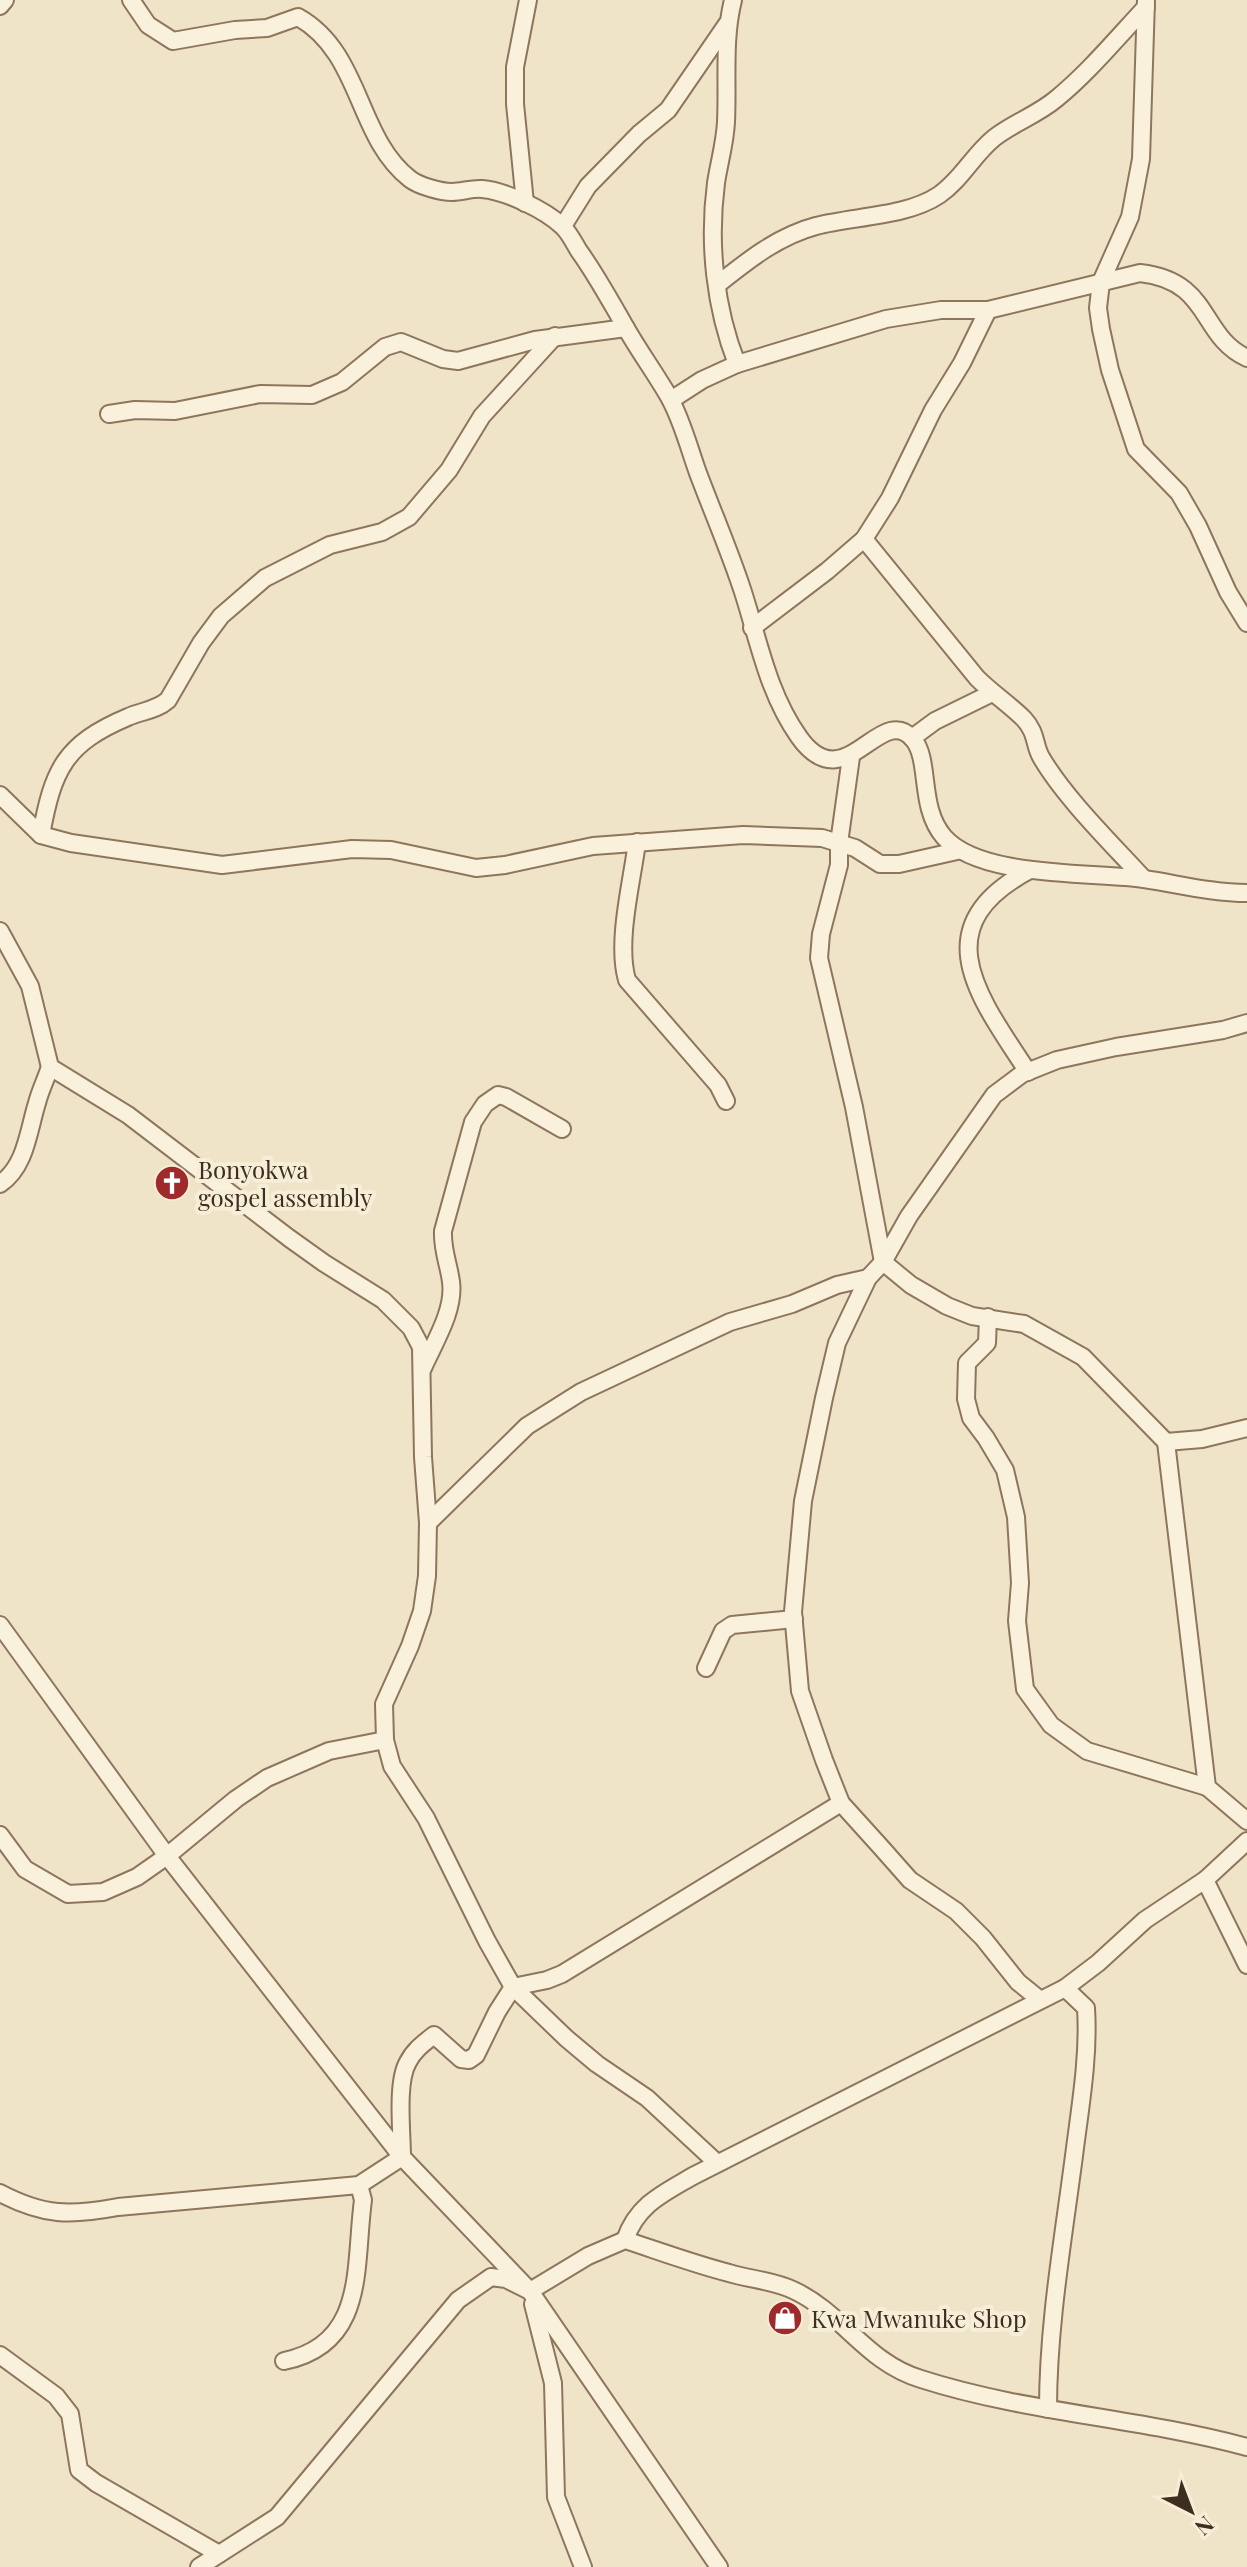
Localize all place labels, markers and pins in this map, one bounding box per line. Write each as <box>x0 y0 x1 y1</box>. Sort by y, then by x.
place label: Bonyokwa gospel assembly <box>198 1153 372 1213</box>
church icon: Bonyokwa gospel assembly <box>153 1164 191 1202</box>
shop icon: Kwa Mwanuke Shop <box>766 2299 804 2337</box>
place label: Kwa Mwanuke Shop <box>811 2302 1027 2334</box>

